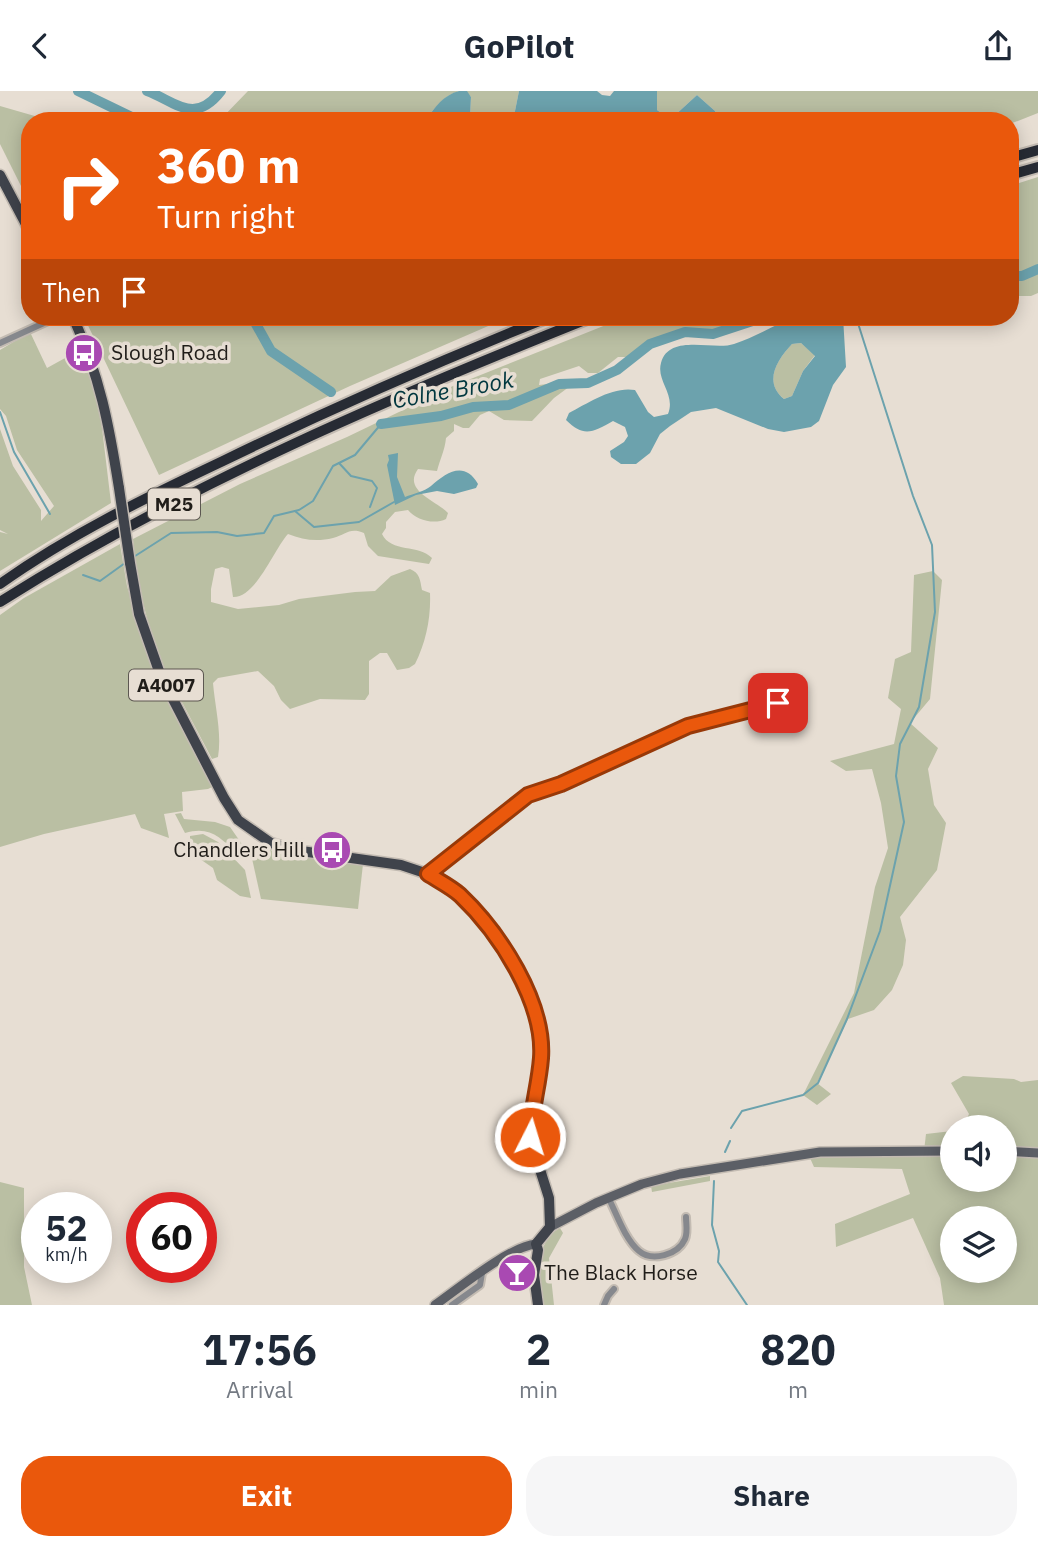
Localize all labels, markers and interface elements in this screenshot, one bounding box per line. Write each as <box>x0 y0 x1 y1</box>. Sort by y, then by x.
text: GoPilot <box>463 25 575 67</box>
icon: back <box>21 27 59 65</box>
icon: share <box>979 27 1017 65</box>
text: 360 m <box>157 133 301 196</box>
icon: right <box>42 140 133 231</box>
text: Turn right <box>157 195 295 237</box>
icon: arrive <box>115 273 153 311</box>
text: Then <box>42 275 101 309</box>
bus stop icon: Slough Road <box>63 332 105 374</box>
place label: Slough Road <box>111 338 229 366</box>
water label: Colne Brook <box>390 363 517 414</box>
road number: M25 <box>148 489 200 519</box>
road number: A4007 <box>129 670 203 701</box>
pin <box>748 673 808 733</box>
icon: arrive <box>759 684 797 722</box>
bus stop icon: Chandlers Hill <box>311 829 353 871</box>
place label: Chandlers Hill <box>173 835 305 863</box>
position arrow <box>493 1100 567 1174</box>
map controls <box>940 1115 1017 1283</box>
button: sound <box>940 1115 1017 1192</box>
speed limit sign: 60 <box>126 1192 217 1283</box>
text: 52 <box>45 1205 88 1251</box>
button: layers <box>940 1206 1017 1283</box>
text: km/h <box>45 1243 88 1266</box>
bar icon: The Black Horse <box>496 1252 538 1294</box>
place label: The Black Horse <box>544 1258 698 1286</box>
text: 17:56 <box>202 1322 317 1377</box>
text: 2 <box>526 1322 551 1377</box>
text: 820 <box>760 1322 836 1377</box>
text: Arrival <box>226 1374 293 1404</box>
text: min <box>519 1374 558 1404</box>
text: m <box>788 1374 808 1404</box>
button: Exit <box>21 1456 512 1536</box>
button: Share <box>526 1456 1017 1536</box>

